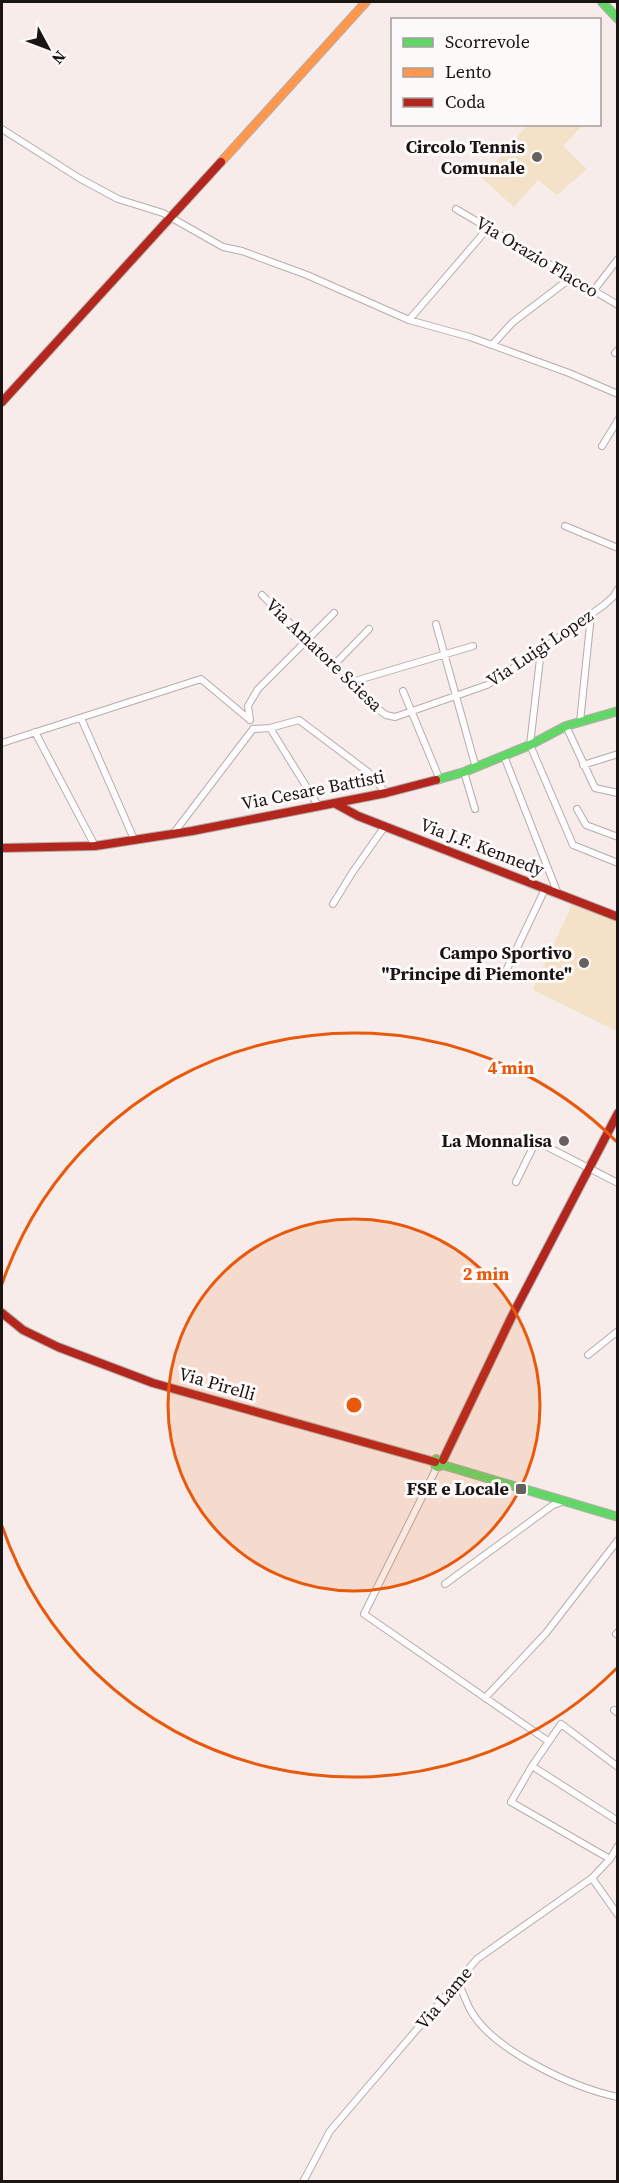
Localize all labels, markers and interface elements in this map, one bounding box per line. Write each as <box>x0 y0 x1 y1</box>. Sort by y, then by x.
north arrow <box>18 18 78 78</box>
legend <box>391 18 601 126</box>
text: Scorrevole <box>445 29 530 54</box>
text: N <box>47 46 71 70</box>
text: Lento <box>445 59 492 84</box>
text: Coda <box>445 89 486 114</box>
place label: Circolo Tennis Comunale <box>406 134 525 180</box>
marker: Circolo Tennis Comunale <box>530 150 544 164</box>
street label: Via Orazio Flacco <box>471 210 604 303</box>
street label: Via Amatore Sciesa <box>260 592 389 718</box>
street label: Via Luigi Lopez <box>481 603 598 693</box>
street label: Via Cesare Battisti <box>239 763 387 816</box>
street label: Via J.F. Kennedy <box>417 811 549 882</box>
place label: Campo Sportivo "Principe di Piemonte" <box>381 940 572 986</box>
marker: Campo Sportivo "Principe di Piemonte" <box>577 956 591 970</box>
text: 4 min <box>488 1055 534 1080</box>
place label: La Monnalisa <box>442 1128 552 1153</box>
marker: La Monnalisa <box>557 1134 571 1148</box>
text: 2 min <box>463 1261 509 1286</box>
street label: Via Pirelli <box>176 1361 259 1406</box>
centre of rings <box>344 1395 364 1415</box>
place label: FSE e Locale <box>406 1476 509 1501</box>
marker: FSE e Locale <box>514 1482 528 1496</box>
street label: Via Lame <box>410 1961 477 2035</box>

